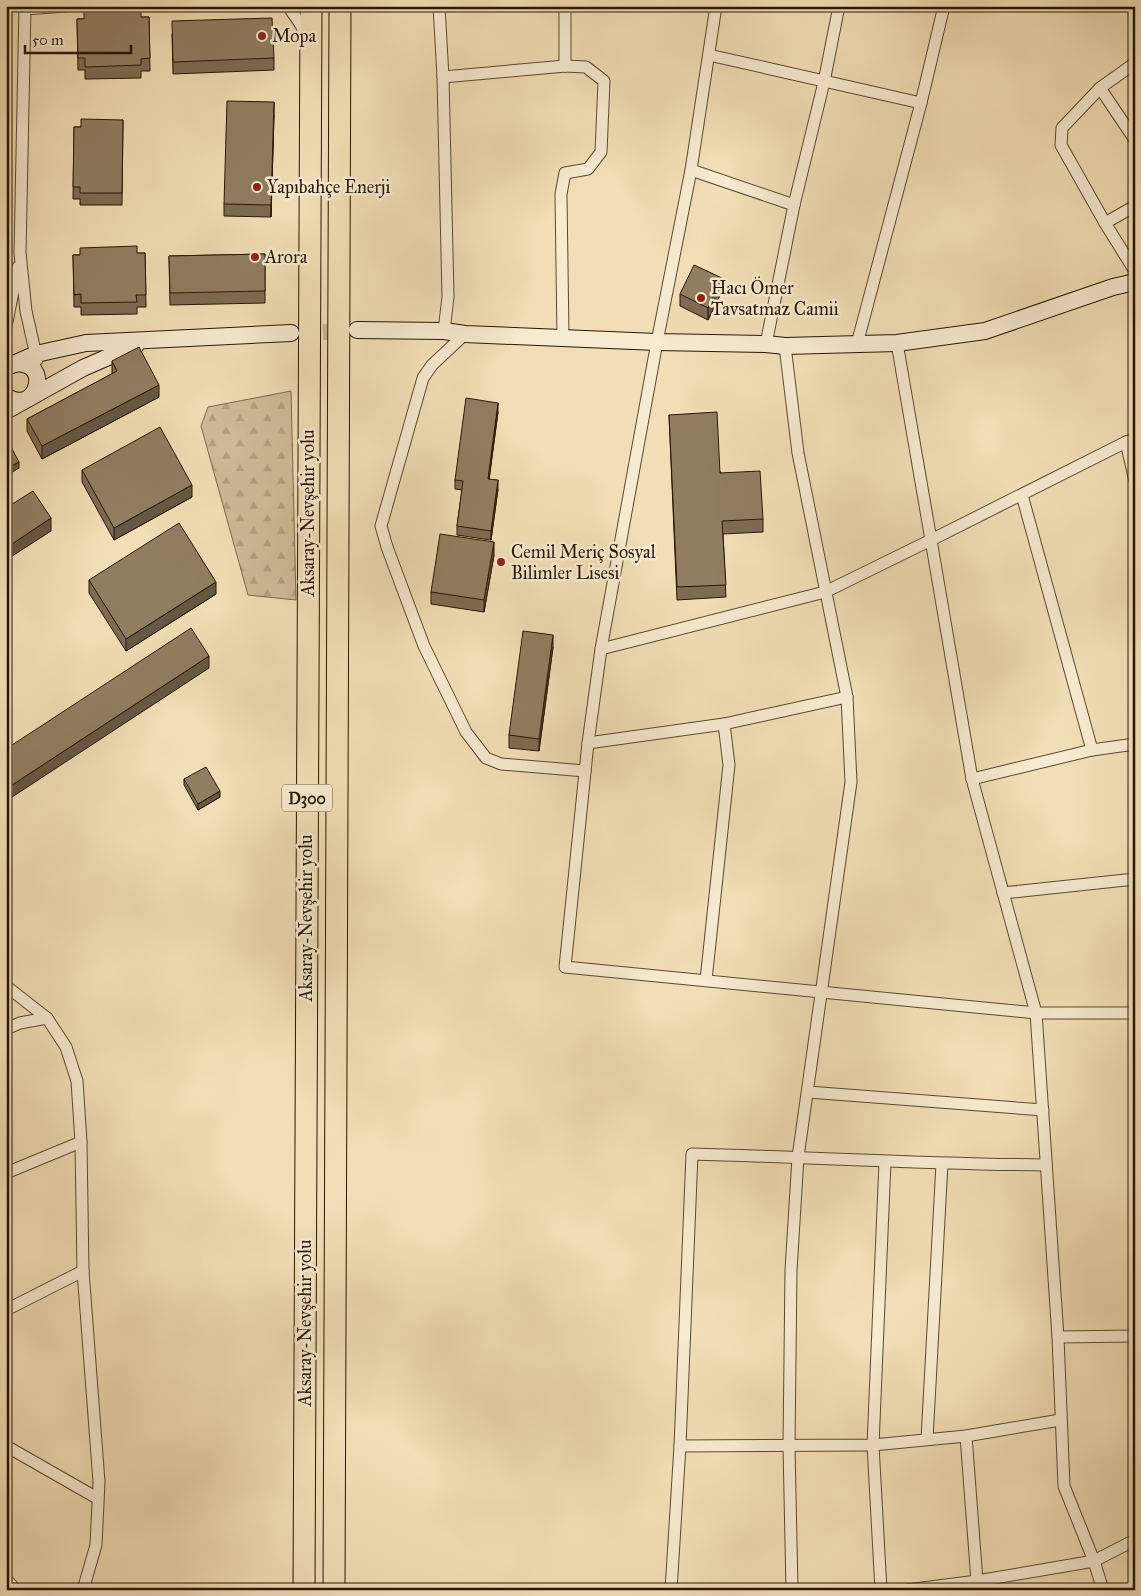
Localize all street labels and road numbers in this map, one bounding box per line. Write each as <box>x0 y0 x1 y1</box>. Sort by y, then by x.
street label: Aksaray-Nevşehir yolu <box>297 429 319 598</box>
road number: D300 <box>282 784 332 811</box>
street label: Aksaray-Nevşehir yolu <box>295 834 317 1003</box>
street label: Aksaray-Nevşehir yolu <box>294 1239 316 1408</box>

